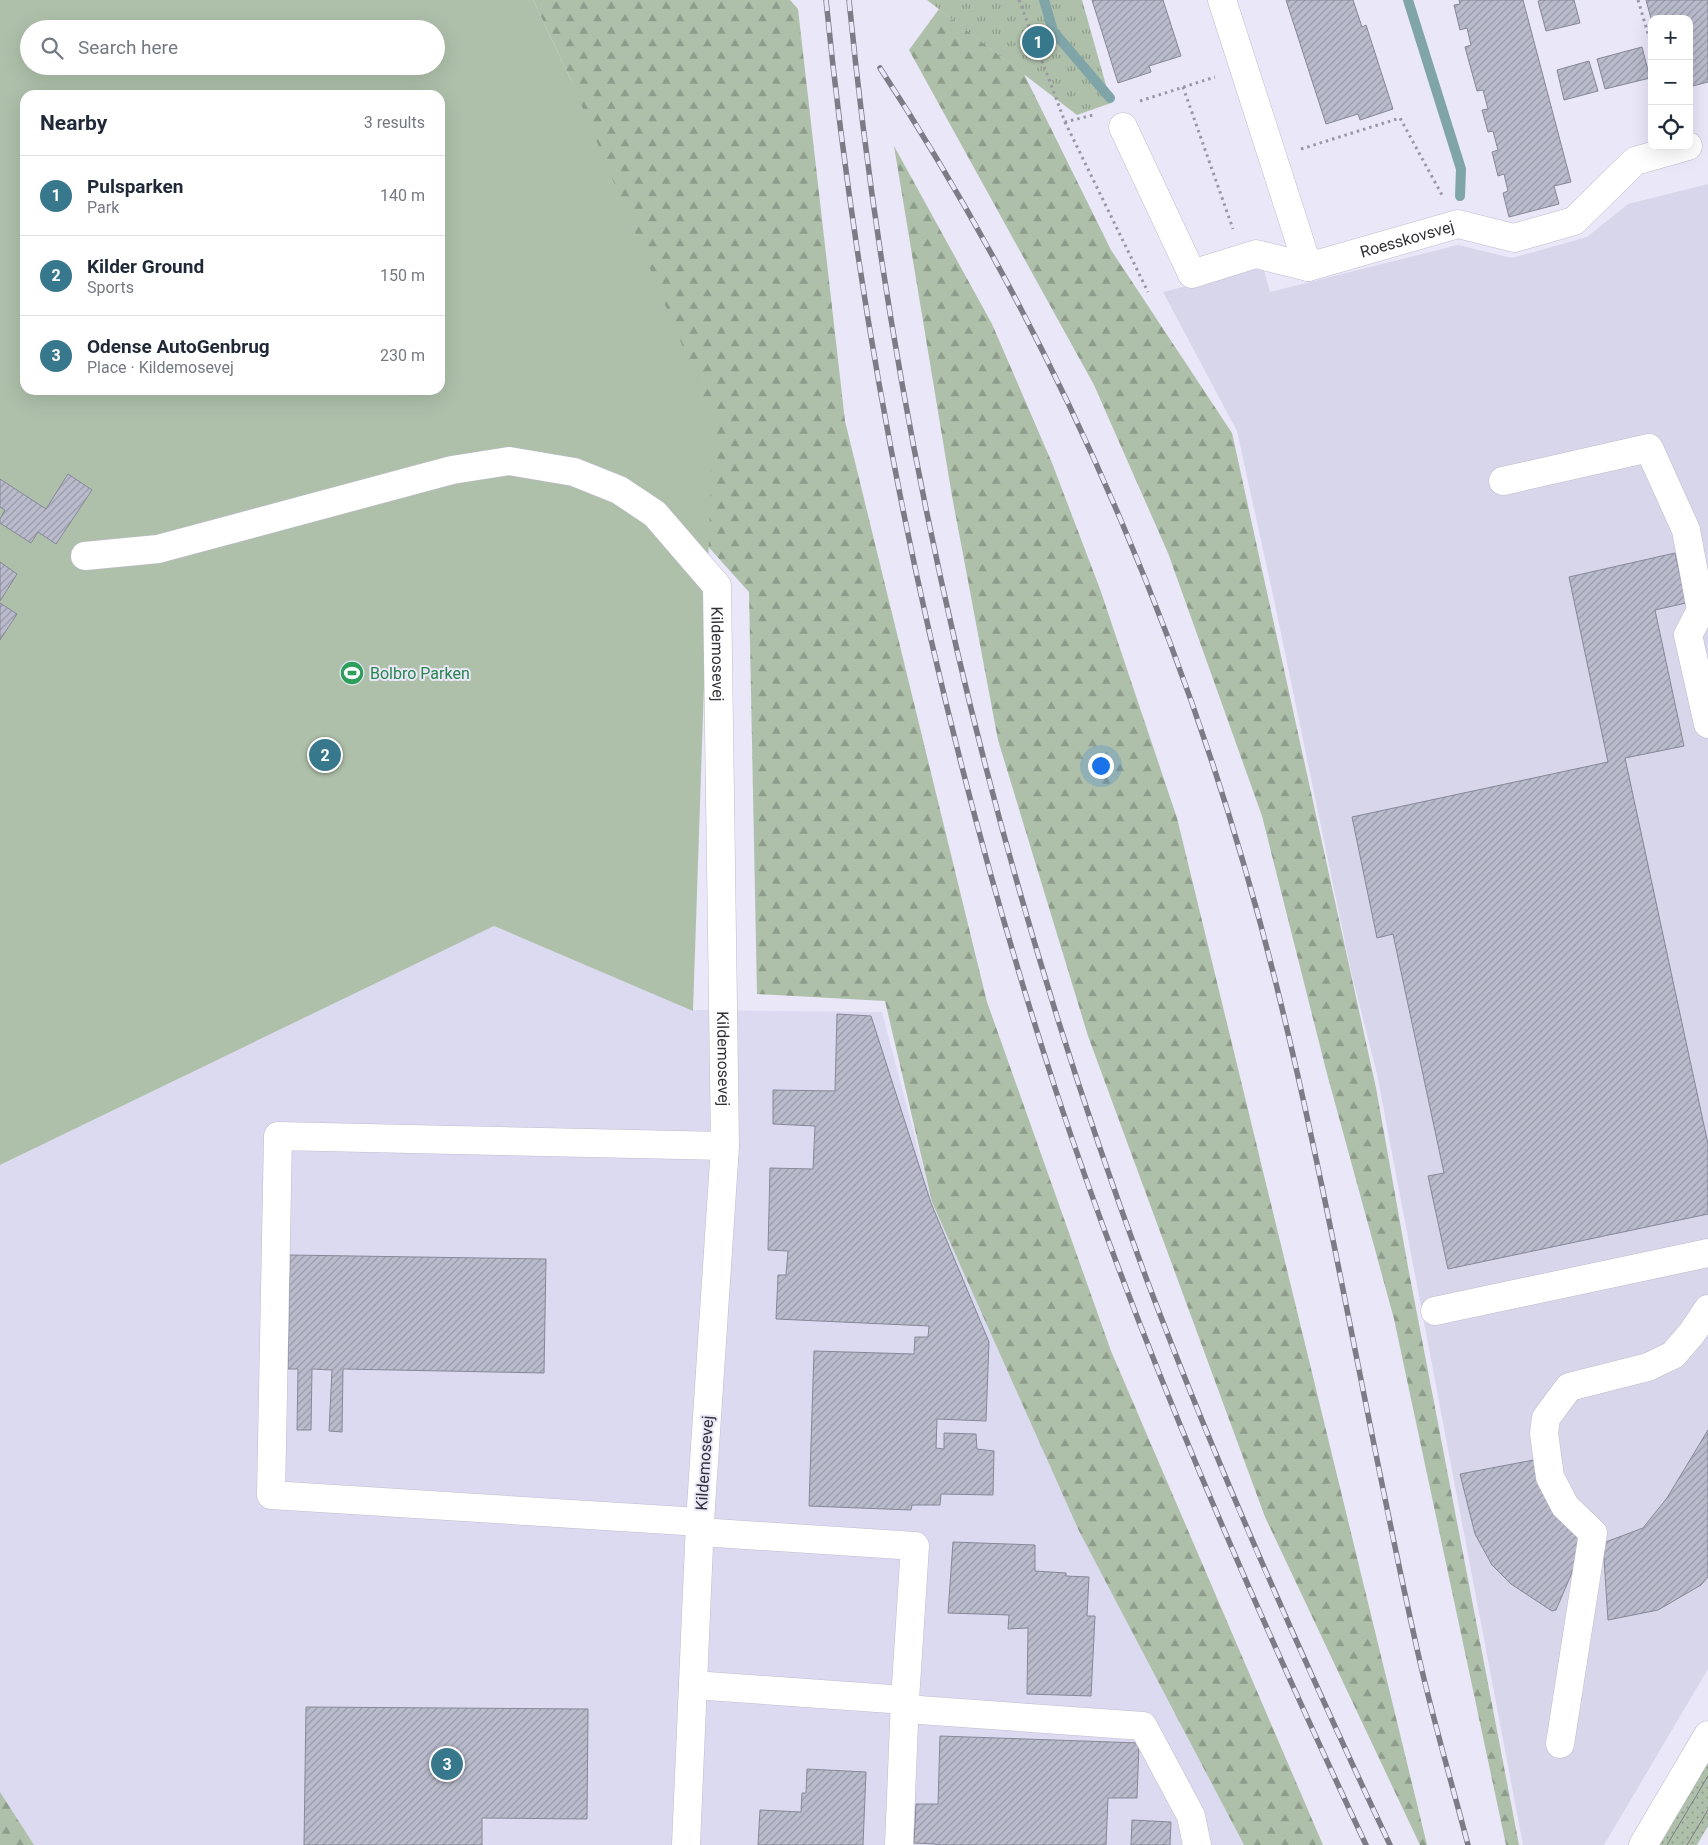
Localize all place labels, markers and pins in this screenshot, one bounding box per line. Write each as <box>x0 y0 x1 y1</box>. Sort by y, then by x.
pin: 1 <box>1022 23 1054 61</box>
sports icon: Bolbro Parken <box>339 660 365 686</box>
place label: Bolbro Parken <box>370 664 470 683</box>
pin: 2 <box>309 736 341 774</box>
pin: 3 <box>431 1745 463 1783</box>

